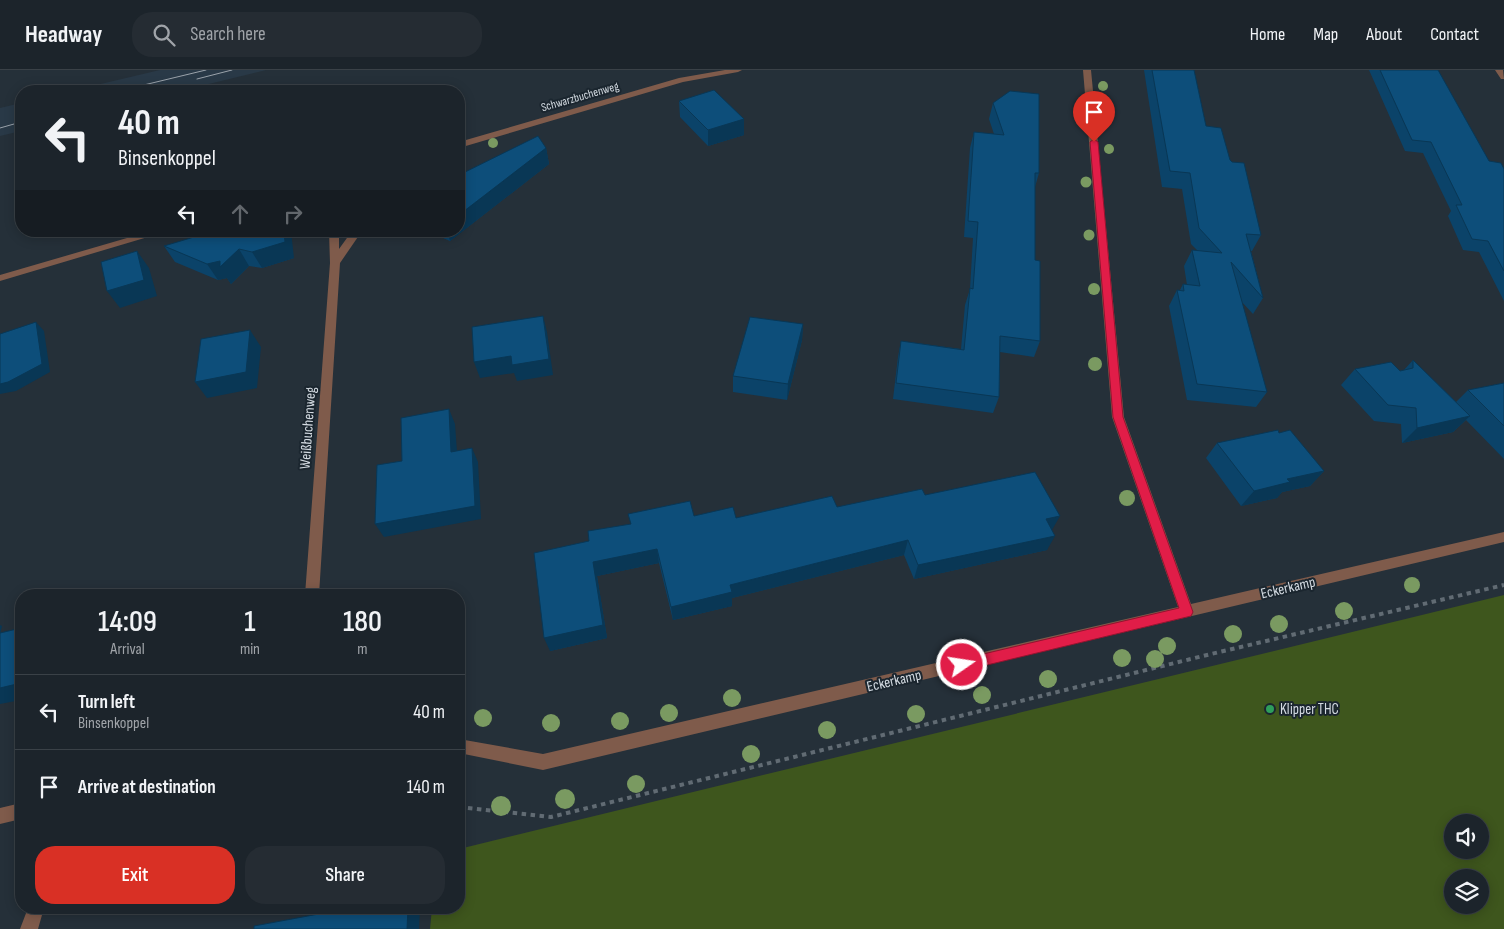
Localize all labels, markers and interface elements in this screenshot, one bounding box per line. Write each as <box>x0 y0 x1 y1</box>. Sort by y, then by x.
search box <box>132 12 482 57</box>
text: Headway <box>25 20 102 49</box>
icon: search <box>150 21 178 49</box>
text: Search here <box>190 23 266 46</box>
text: Home <box>1250 24 1285 45</box>
text: Map <box>1313 24 1338 45</box>
text: About <box>1366 24 1402 45</box>
text: Contact <box>1430 24 1479 45</box>
street label: Schwarzbuchenweg <box>539 79 621 115</box>
pin <box>1073 91 1115 142</box>
icon: arrive <box>1080 98 1108 126</box>
text: 40 m <box>118 102 180 145</box>
icon: left <box>35 105 100 170</box>
text: Binsenkoppel <box>118 145 216 172</box>
icon: left <box>173 200 201 228</box>
icon: ahead <box>226 200 254 228</box>
icon: right <box>279 200 307 228</box>
street label: Weißbuchenweg <box>296 386 320 470</box>
street label: Eckerkamp <box>1259 573 1317 603</box>
text: 14:09 <box>98 604 157 640</box>
text: 1 <box>244 604 256 640</box>
text: 180 <box>343 604 382 640</box>
position arrow <box>935 638 987 690</box>
text: Arrival <box>110 640 145 659</box>
text: min <box>240 640 260 659</box>
text: m <box>357 640 368 659</box>
street label: Eckerkamp <box>865 666 923 696</box>
text: Turn left <box>78 691 135 714</box>
icon: left <box>35 698 63 726</box>
place label: Klipper THC <box>1280 700 1339 719</box>
text: 40 m <box>413 701 445 724</box>
marker: Klipper THC <box>1264 703 1276 715</box>
text: Binsenkoppel <box>78 714 149 733</box>
icon: arrive <box>35 773 63 801</box>
text: Arrive at destination <box>78 776 216 799</box>
text: 140 m <box>407 776 445 799</box>
map controls <box>1444 814 1489 914</box>
button: sound <box>1444 814 1489 859</box>
button: Exit <box>35 846 235 904</box>
button: Share <box>245 846 445 904</box>
button: layers <box>1444 869 1489 914</box>

